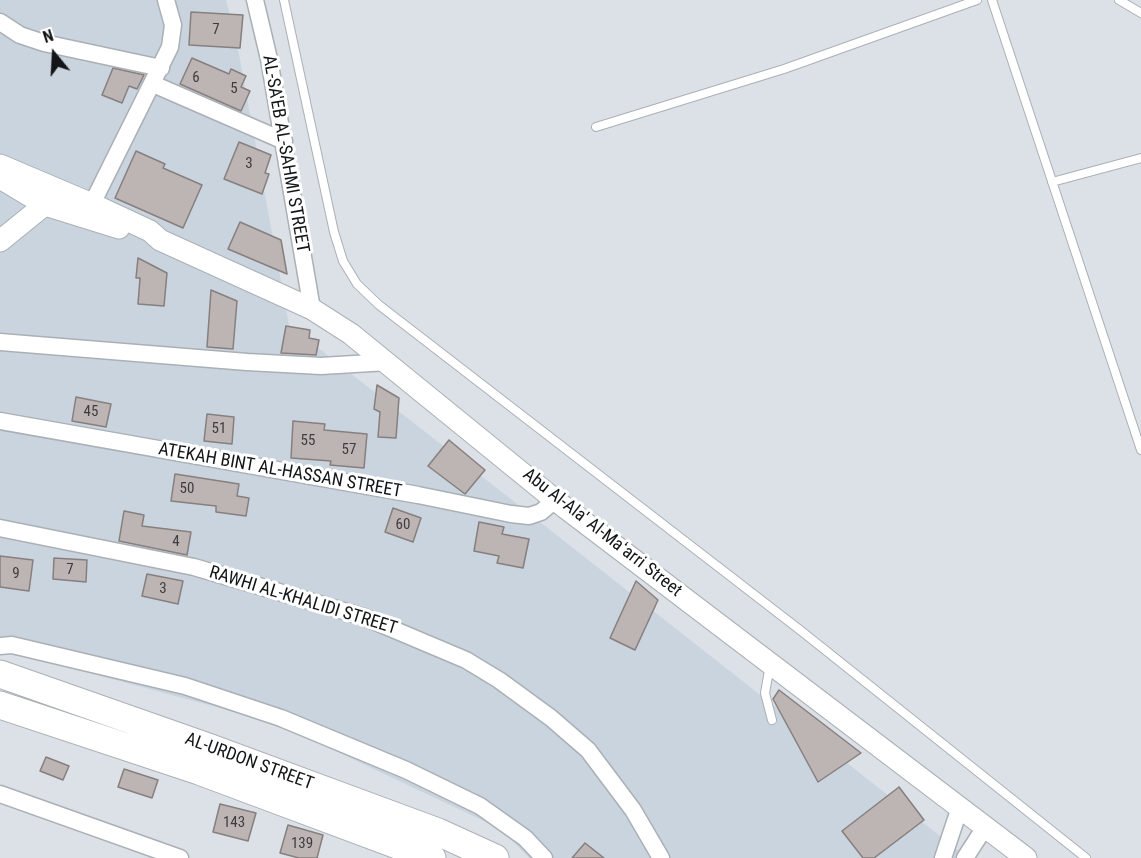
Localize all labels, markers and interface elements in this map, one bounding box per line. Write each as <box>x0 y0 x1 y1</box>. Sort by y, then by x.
house number: 7 <box>212 21 220 39</box>
north arrow <box>24 24 84 84</box>
text: N <box>41 26 56 47</box>
street label: AL-SA'EB AL-SAHMI STREET <box>257 53 313 255</box>
house number: 6 <box>192 69 200 87</box>
house number: 5 <box>230 80 238 98</box>
house number: 3 <box>245 155 253 173</box>
house number: 45 <box>84 403 98 421</box>
house number: 51 <box>212 420 226 438</box>
house number: 55 <box>301 432 315 450</box>
street label: ATEKAH BINT AL-HASSAN STREET <box>157 439 403 503</box>
house number: 57 <box>342 441 356 459</box>
street label: Abu Al-Ala' Al-Maʻarri Street <box>518 464 686 602</box>
house number: 50 <box>180 480 194 498</box>
house number: 60 <box>396 516 410 534</box>
house number: 4 <box>172 533 180 551</box>
house number: 7 <box>66 561 74 579</box>
street label: RAWHI AL-KHALIDI STREET <box>206 562 400 640</box>
house number: 9 <box>12 565 20 583</box>
house number: 3 <box>159 580 167 598</box>
street label: AL-URDON STREET <box>182 729 316 795</box>
house number: 143 <box>223 814 245 832</box>
house number: 139 <box>291 835 313 853</box>

